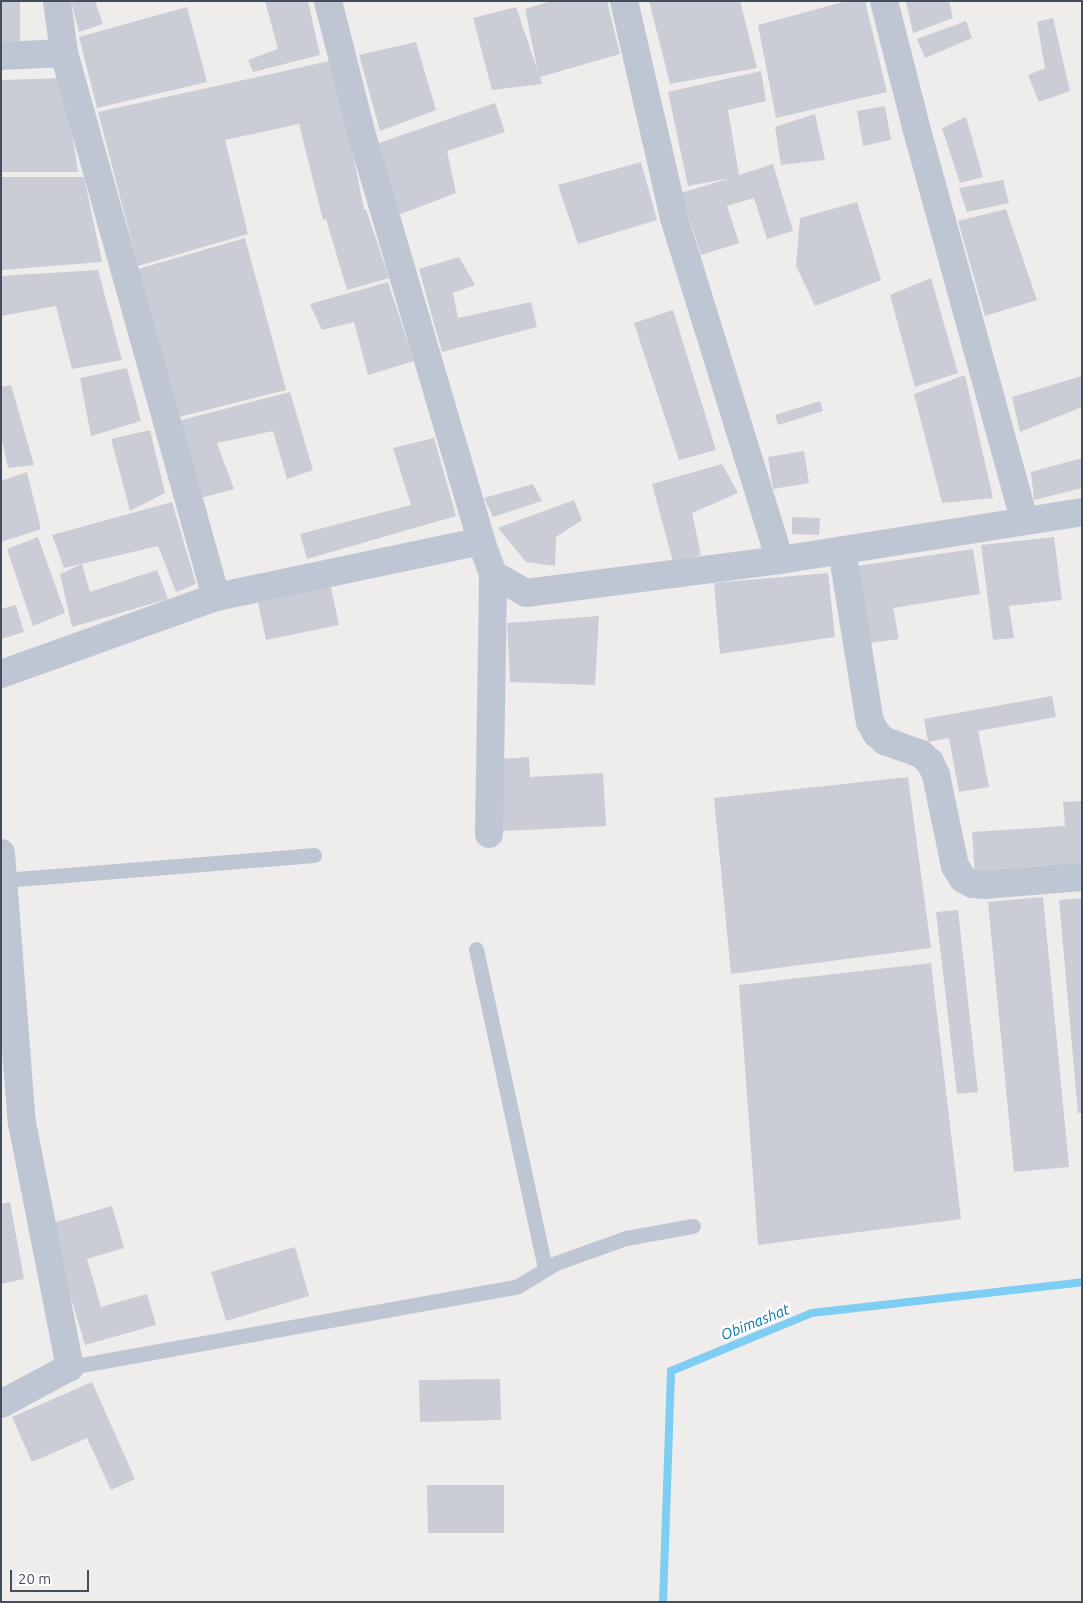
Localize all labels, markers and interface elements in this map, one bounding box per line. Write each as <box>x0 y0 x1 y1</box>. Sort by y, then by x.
water label: Obimashat <box>718 1300 792 1344</box>
scale bar <box>12 1560 91 1592</box>
text: 20 m <box>18 1570 51 1587</box>

